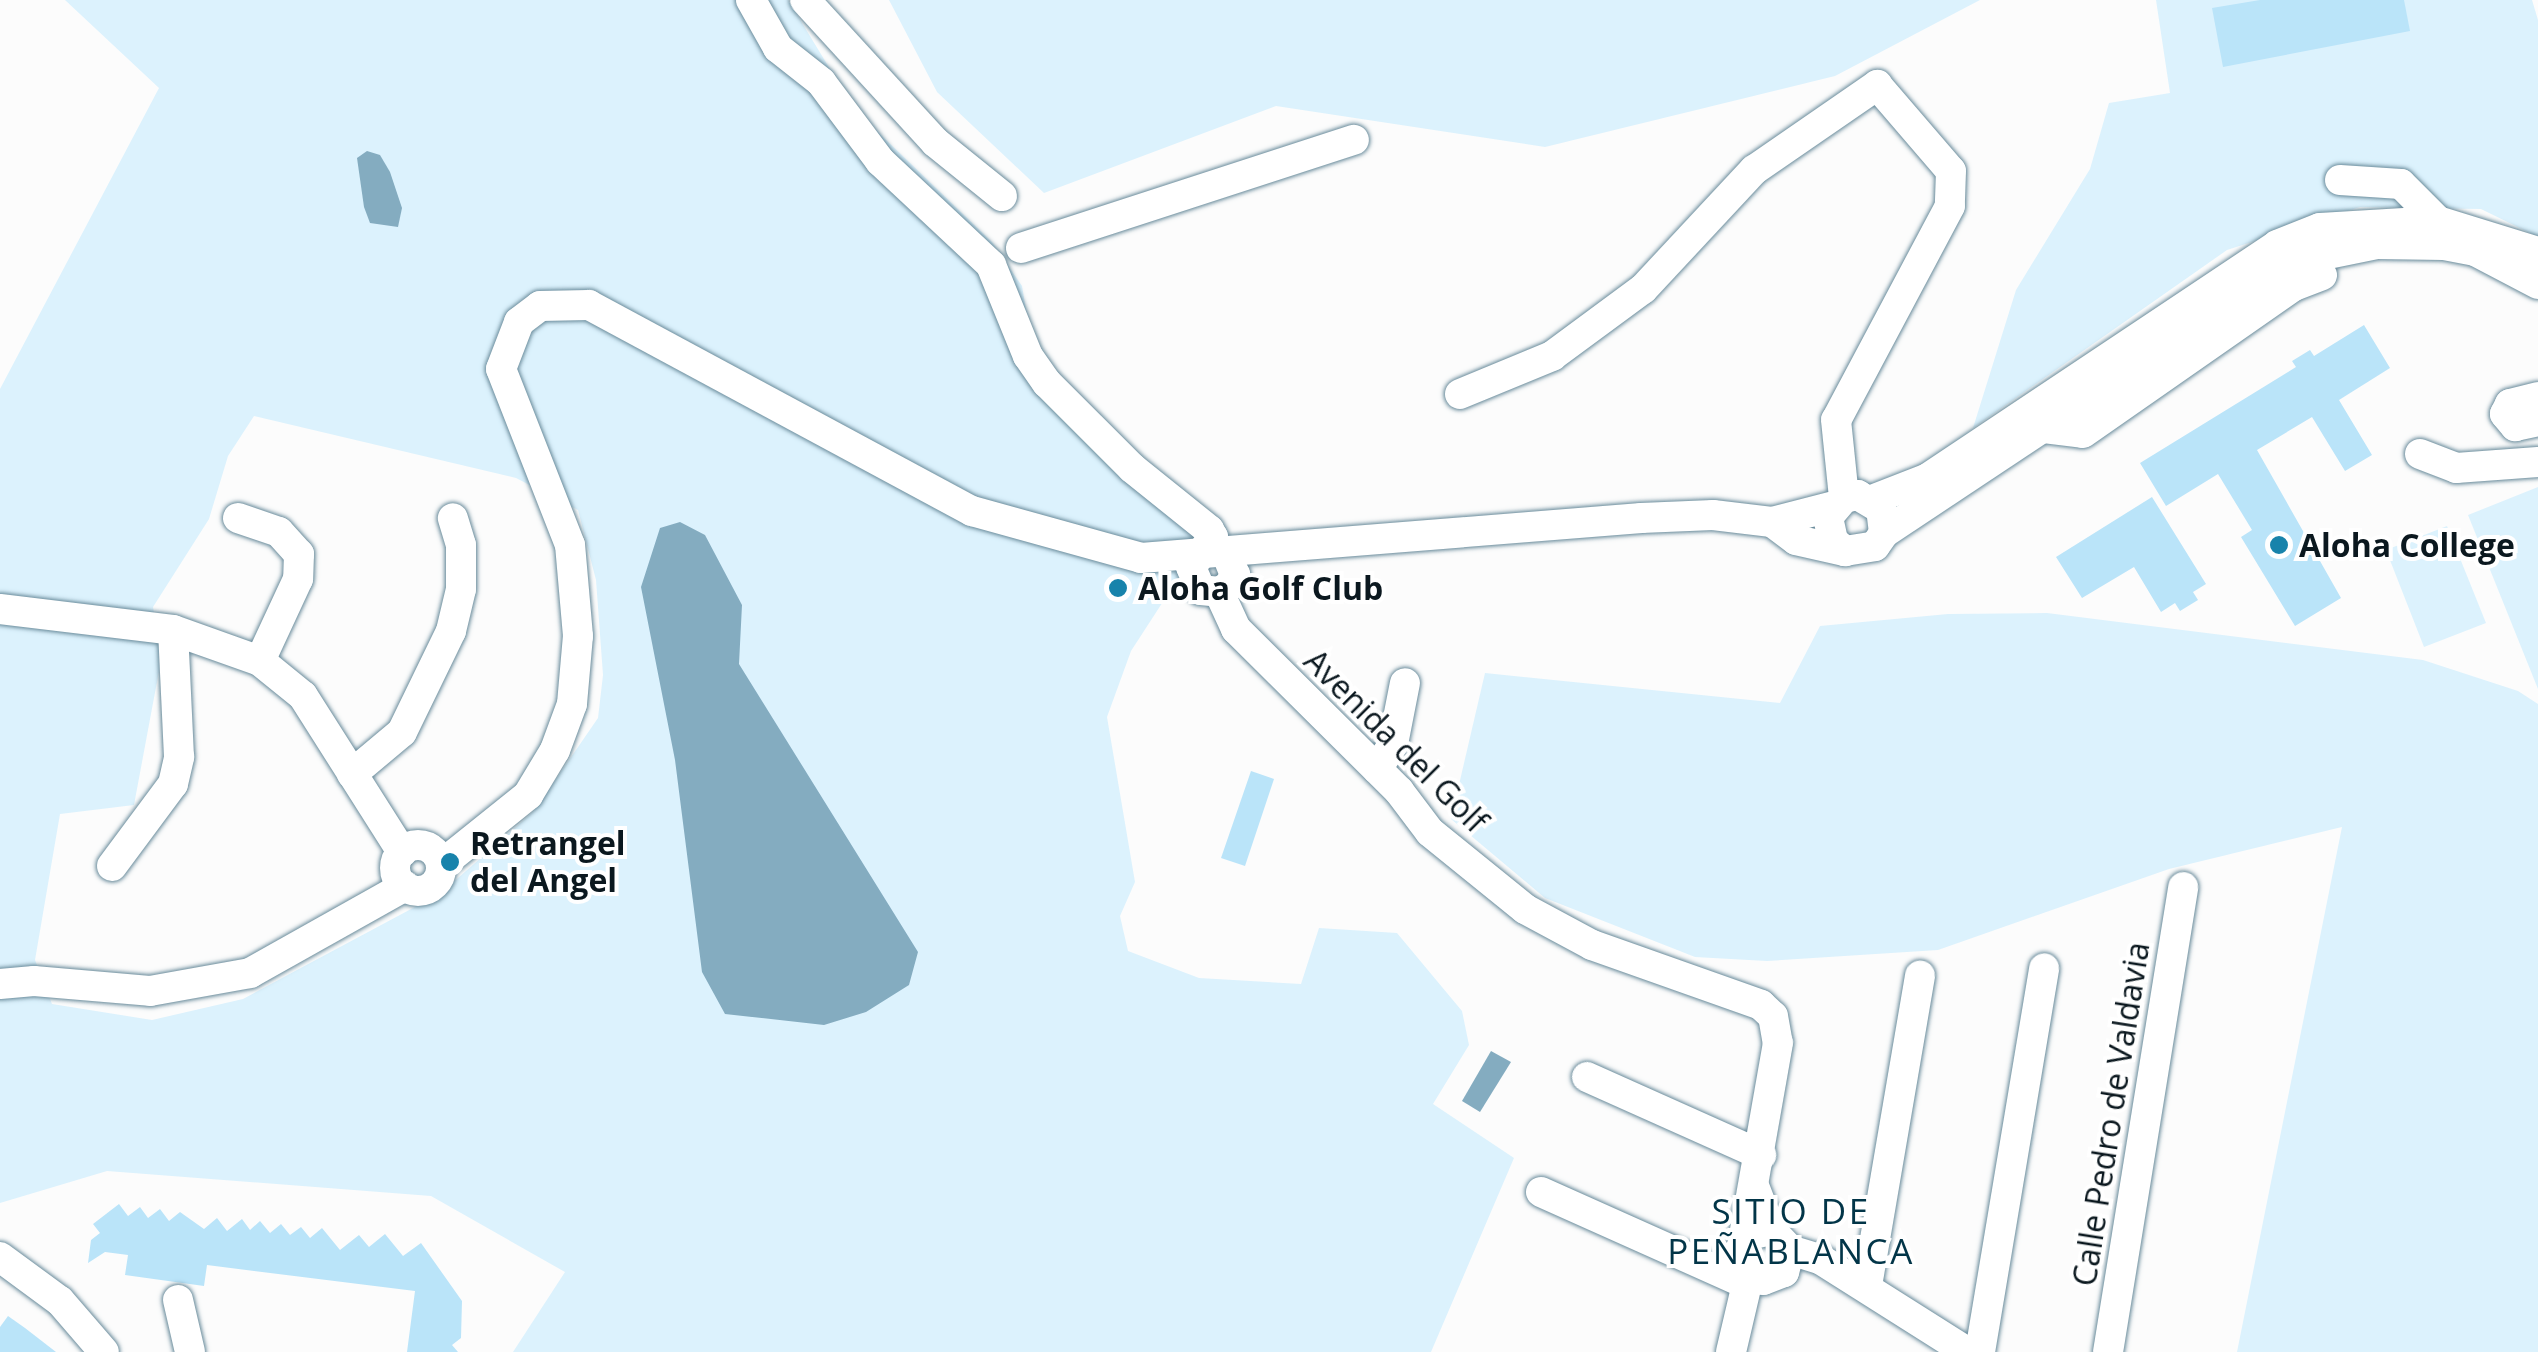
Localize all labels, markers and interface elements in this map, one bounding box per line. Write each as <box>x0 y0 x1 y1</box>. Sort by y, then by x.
place label: Aloha College <box>2299 526 2515 564</box>
marker: Aloha College <box>2268 534 2290 556</box>
place label: Aloha Golf Club <box>1138 569 1383 607</box>
marker: Aloha Golf Club <box>1107 577 1129 599</box>
street label: Avenida del Golf <box>1297 642 1495 840</box>
place label: Retrangel del Angel <box>470 825 626 900</box>
marker: Retrangel del Angel <box>439 851 461 873</box>
street label: Calle Pedro de Valdavia <box>2065 939 2157 1289</box>
district label: SITIO DE PEÑABLANCA <box>1667 1190 1915 1272</box>

